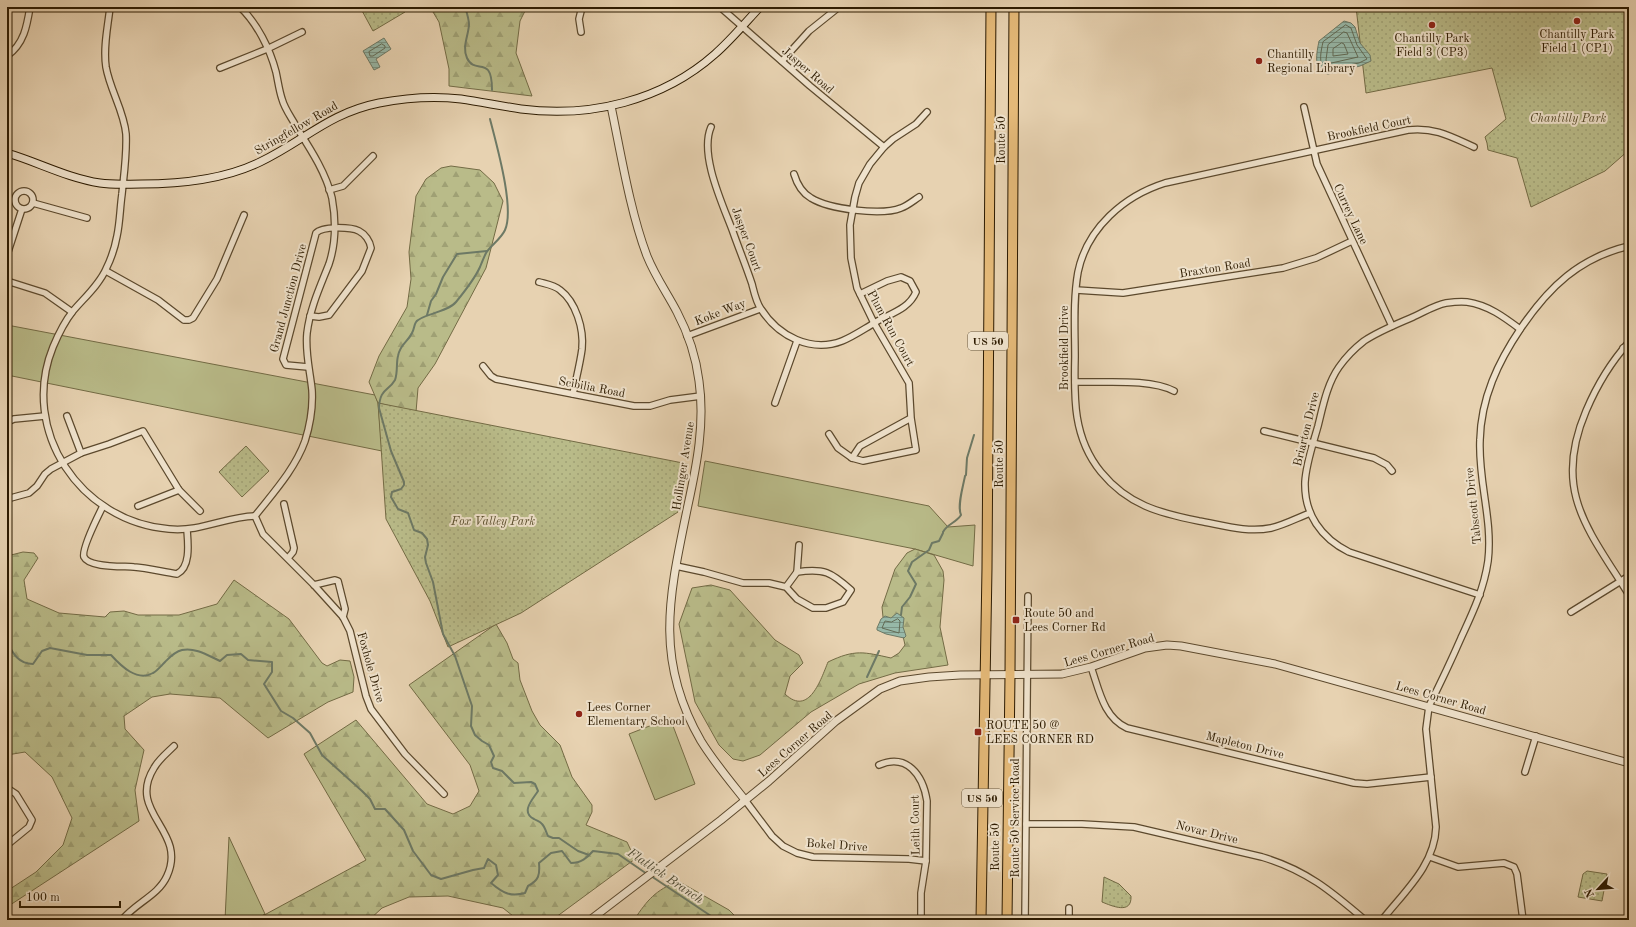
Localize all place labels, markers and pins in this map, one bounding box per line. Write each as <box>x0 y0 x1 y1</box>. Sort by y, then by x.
marker: Chantilly Park Field 1 (CP1) <box>1572 16 1582 26</box>
marker: Chantilly Park Field 3 (CP3) <box>1427 20 1437 30</box>
place label: Chantilly Park Field 1 (CP1) <box>1539 29 1615 55</box>
place label: Chantilly Park Field 3 (CP3) <box>1394 33 1470 59</box>
place label: Chantilly Regional Library <box>1267 49 1356 75</box>
marker: Chantilly Regional Library <box>1254 56 1264 66</box>
place label: Route 50 and Lees Corner Rd <box>1024 607 1106 634</box>
marker: Route 50 and Lees Corner Rd <box>1011 615 1021 625</box>
place label: Lees Corner Elementary School <box>587 702 685 728</box>
marker: Lees Corner Elementary School <box>574 709 584 719</box>
place label: ROUTE 50 @ LEES CORNER RD <box>986 719 1094 746</box>
marker: ROUTE 50 @ LEES CORNER RD <box>973 727 983 737</box>

